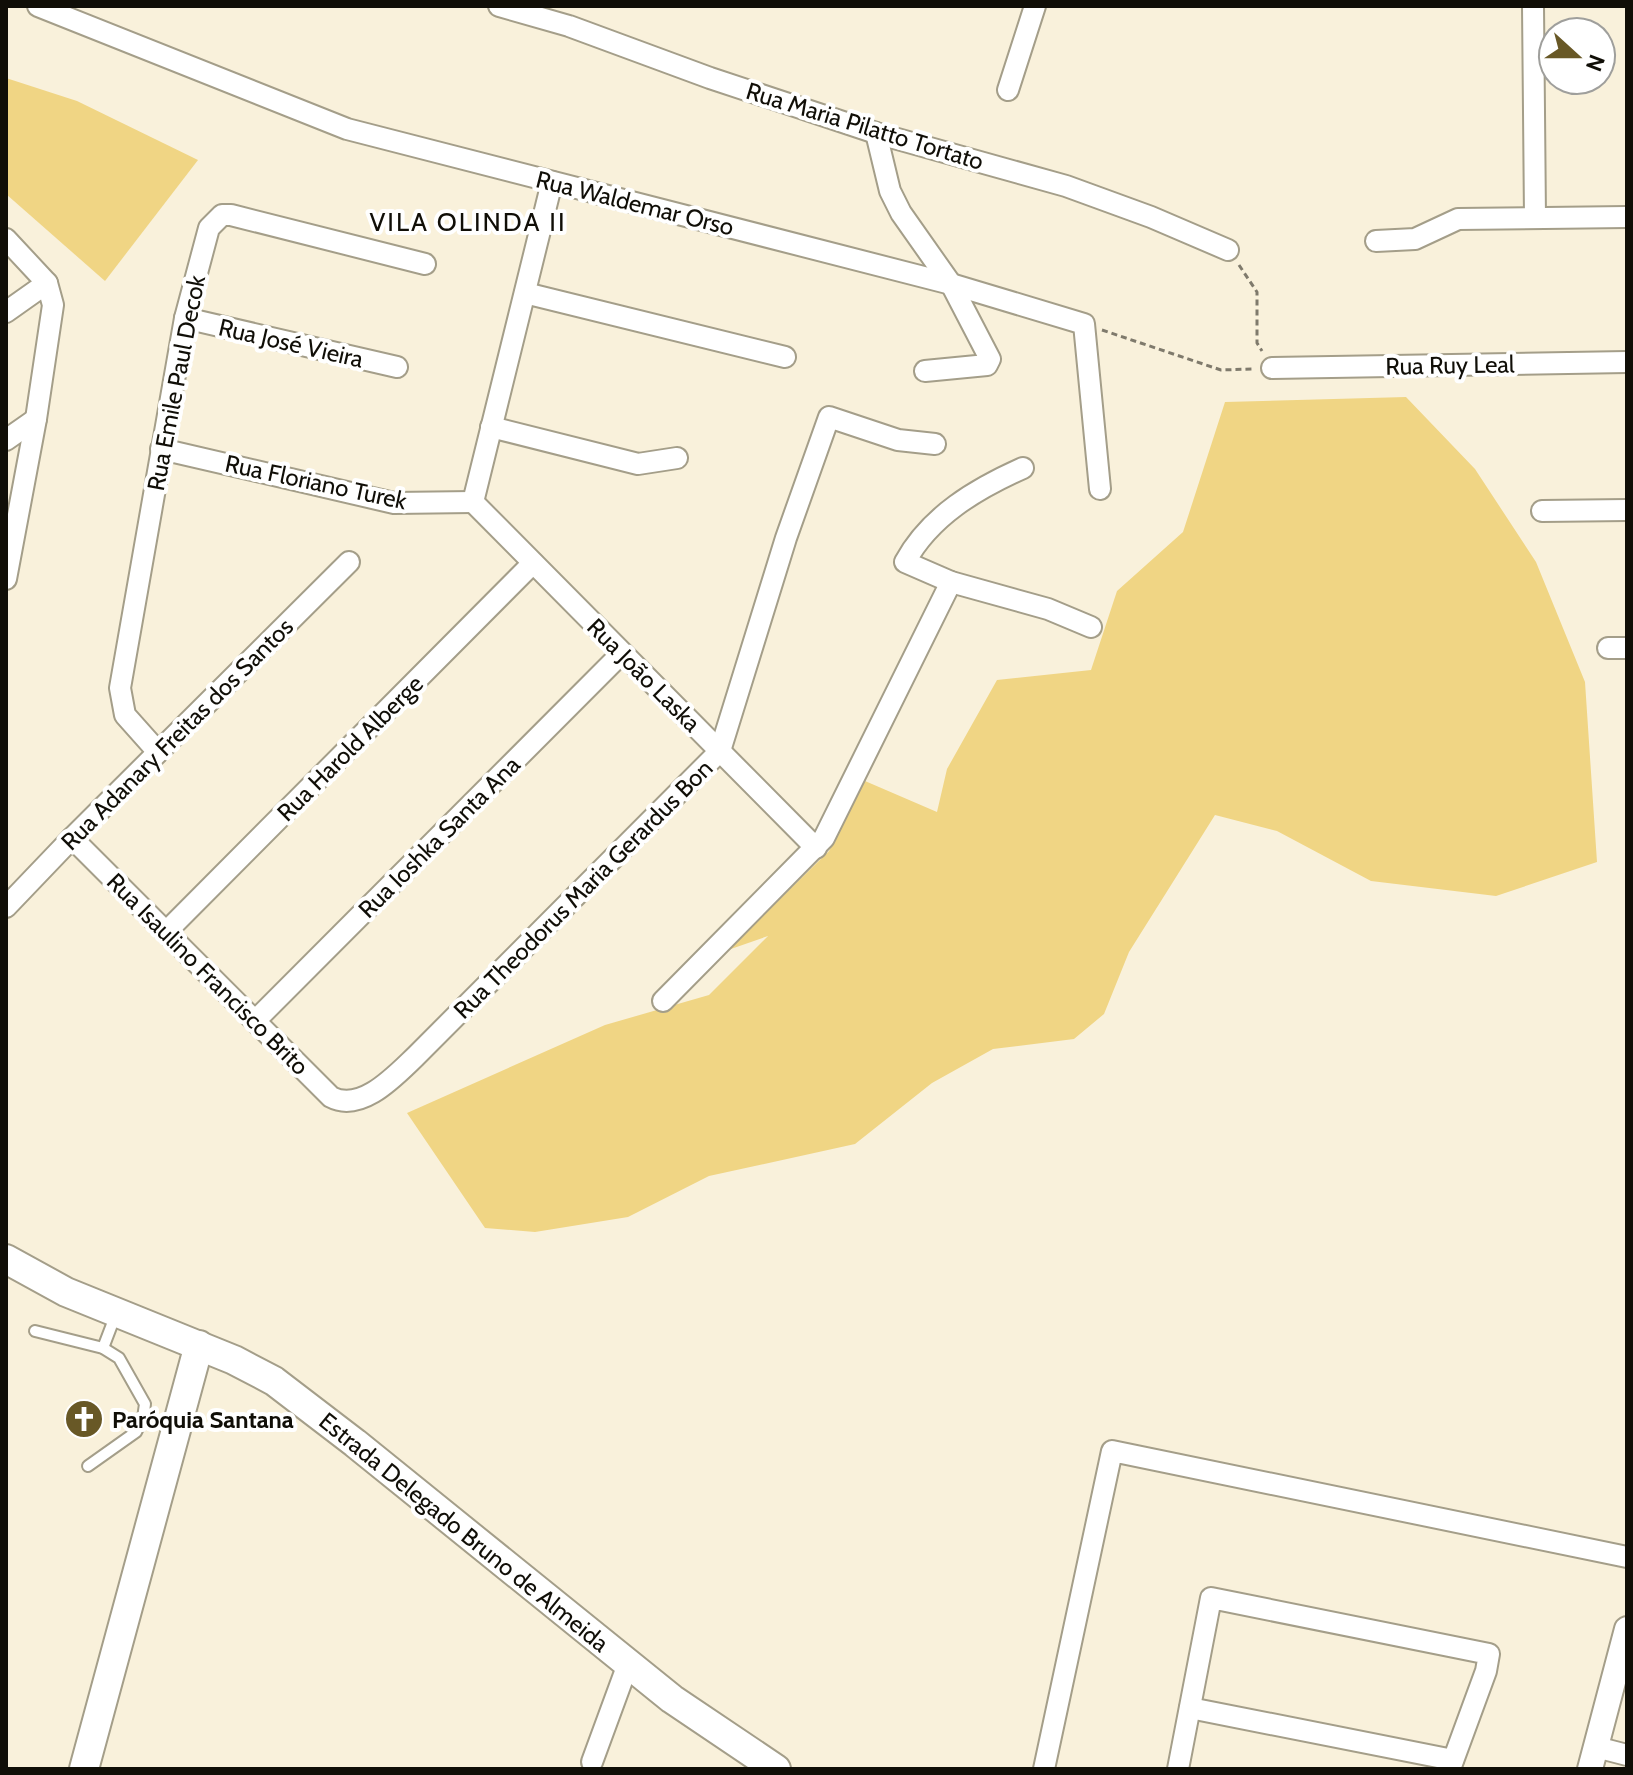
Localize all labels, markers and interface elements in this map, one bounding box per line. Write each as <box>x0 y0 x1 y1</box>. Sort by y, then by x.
north arrow <box>1537 16 1617 96</box>
text: N <box>1580 51 1611 75</box>
street label: Rua Maria Pilatto Tortato <box>743 76 987 176</box>
street label: Rua Waldemar Orso <box>533 164 737 242</box>
district label: VILA OLINDA II <box>369 206 567 238</box>
street label: Rua Emile Paul Decok <box>141 273 211 493</box>
street label: Rua José Vieira <box>216 312 367 374</box>
street label: Rua Ruy Leal <box>1385 349 1515 381</box>
street label: Rua Floriano Turek <box>223 449 410 515</box>
street label: Rua Adanary Freitas dos Santos <box>55 612 299 856</box>
street label: Rua João Laska <box>581 612 707 738</box>
street label: Rua Harold Alberge <box>271 669 429 827</box>
street label: Rua Ioshka Santa Ana <box>352 750 526 924</box>
street label: Rua Theodorus Maria Gerardus Bon <box>448 754 718 1024</box>
street label: Rua Isaulino Francisco Brito <box>101 867 315 1081</box>
church icon: Paróquia Santana <box>63 1398 105 1440</box>
place label: Paróquia Santana <box>112 1405 294 1434</box>
street label: Estrada Delegado Bruno de Almeida <box>313 1406 615 1658</box>

